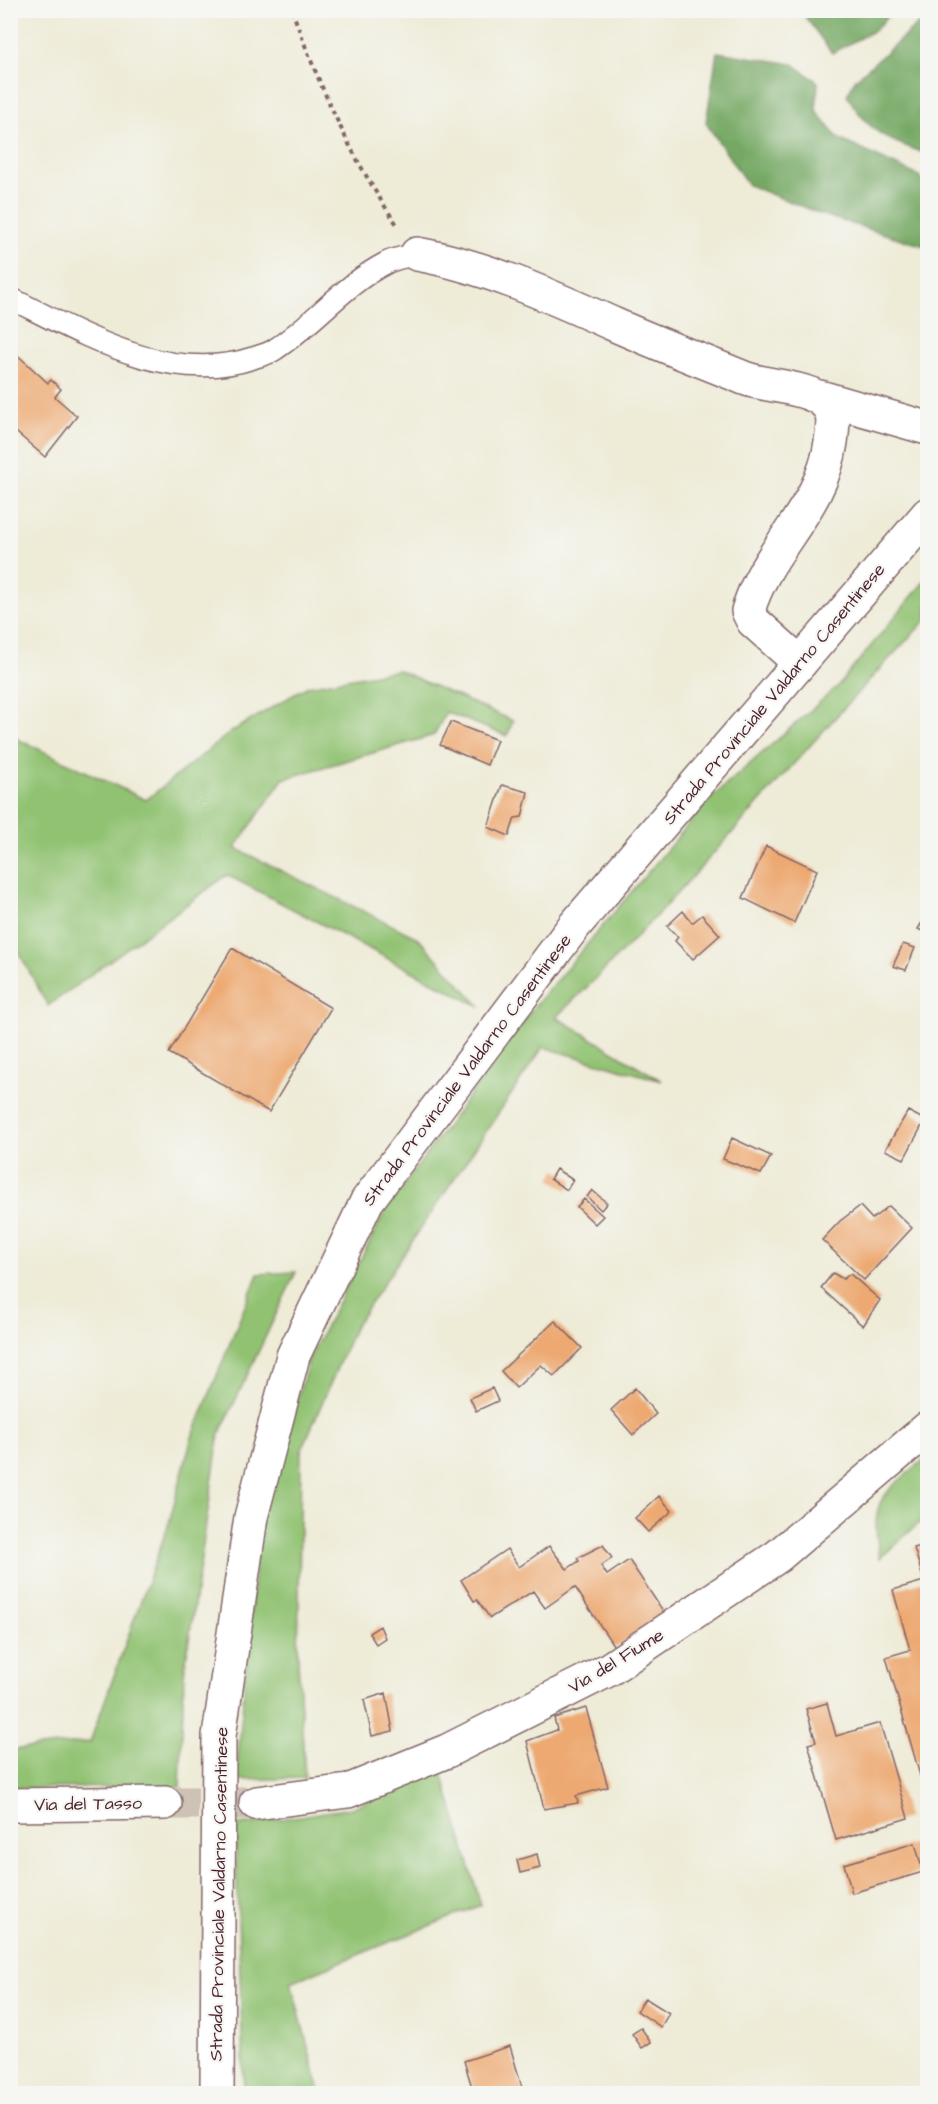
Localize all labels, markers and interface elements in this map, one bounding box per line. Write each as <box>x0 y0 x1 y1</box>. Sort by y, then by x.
street label: Strada Provinciale Valdarno Casentinese <box>657 558 891 830</box>
street label: Strada Provinciale Valdarno Casentinese <box>356 929 578 1211</box>
street label: Via del Fiume <box>564 1622 669 1699</box>
street label: Strada Provinciale Valdarno Casentinese <box>204 1726 234 2061</box>
street label: Via del Tasso <box>34 1791 142 1817</box>

